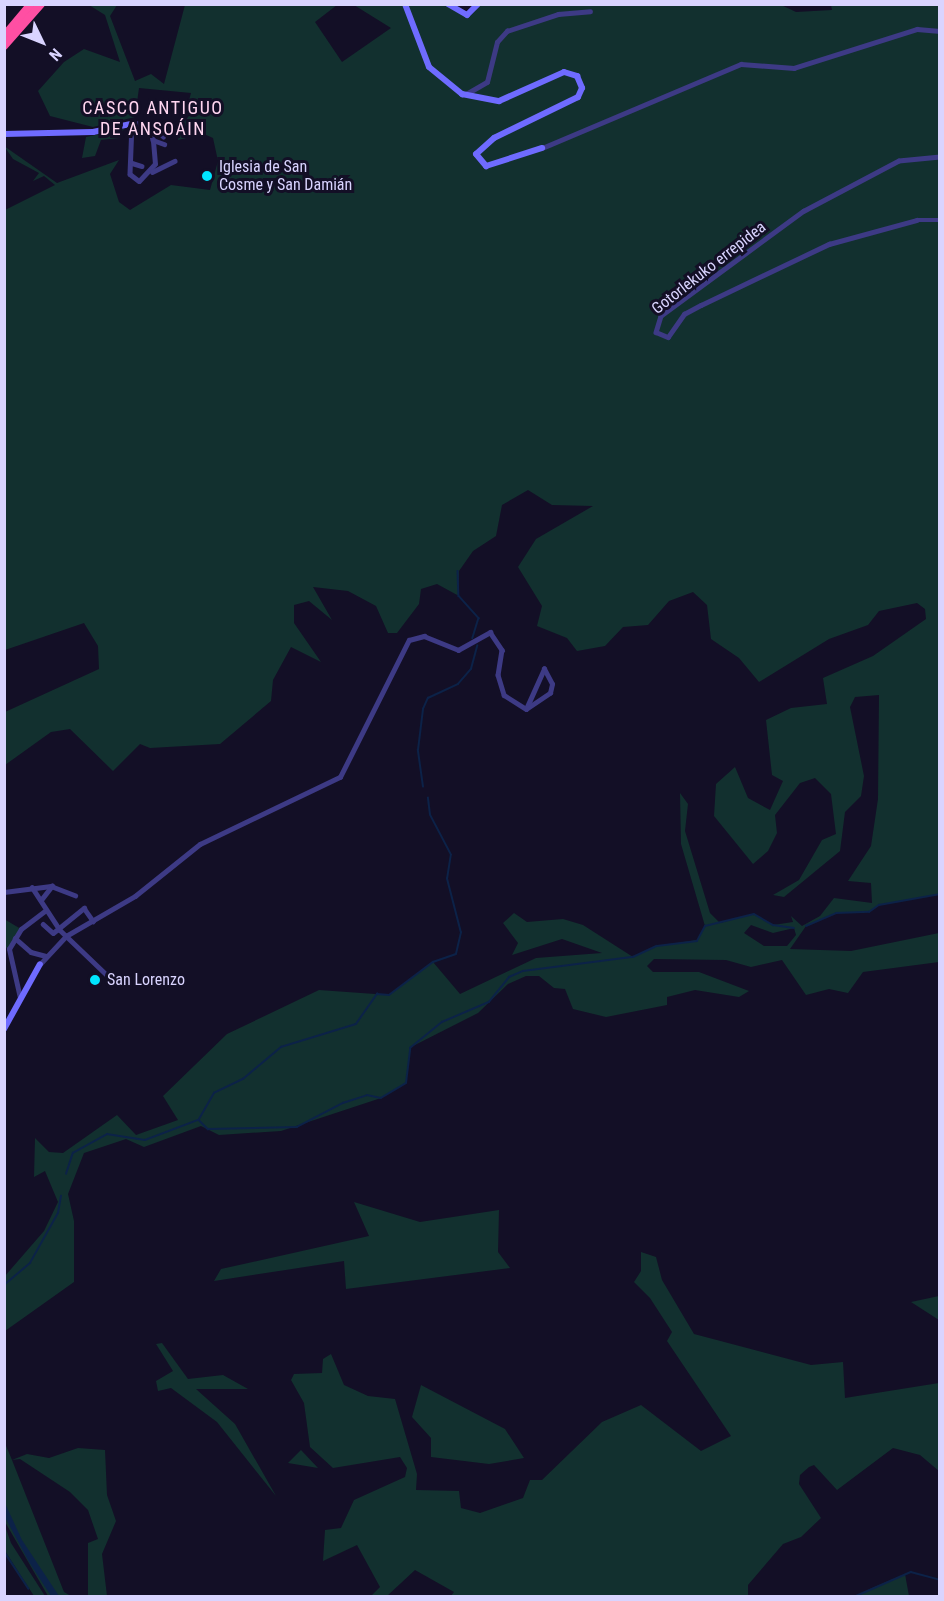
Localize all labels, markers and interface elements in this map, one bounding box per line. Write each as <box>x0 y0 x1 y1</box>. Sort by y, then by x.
north arrow <box>12 12 72 72</box>
text: N <box>45 45 66 65</box>
district label: CASCO ANTIGUO DE ANSOÁIN <box>82 98 224 140</box>
place label: Iglesia de San Cosme y San Damián <box>219 157 352 195</box>
marker: Iglesia de San Cosme y San Damián <box>200 169 214 183</box>
street label: Gotorlekuko errepidea <box>648 218 770 318</box>
place label: San Lorenzo <box>107 970 185 990</box>
marker: San Lorenzo <box>88 973 102 987</box>

